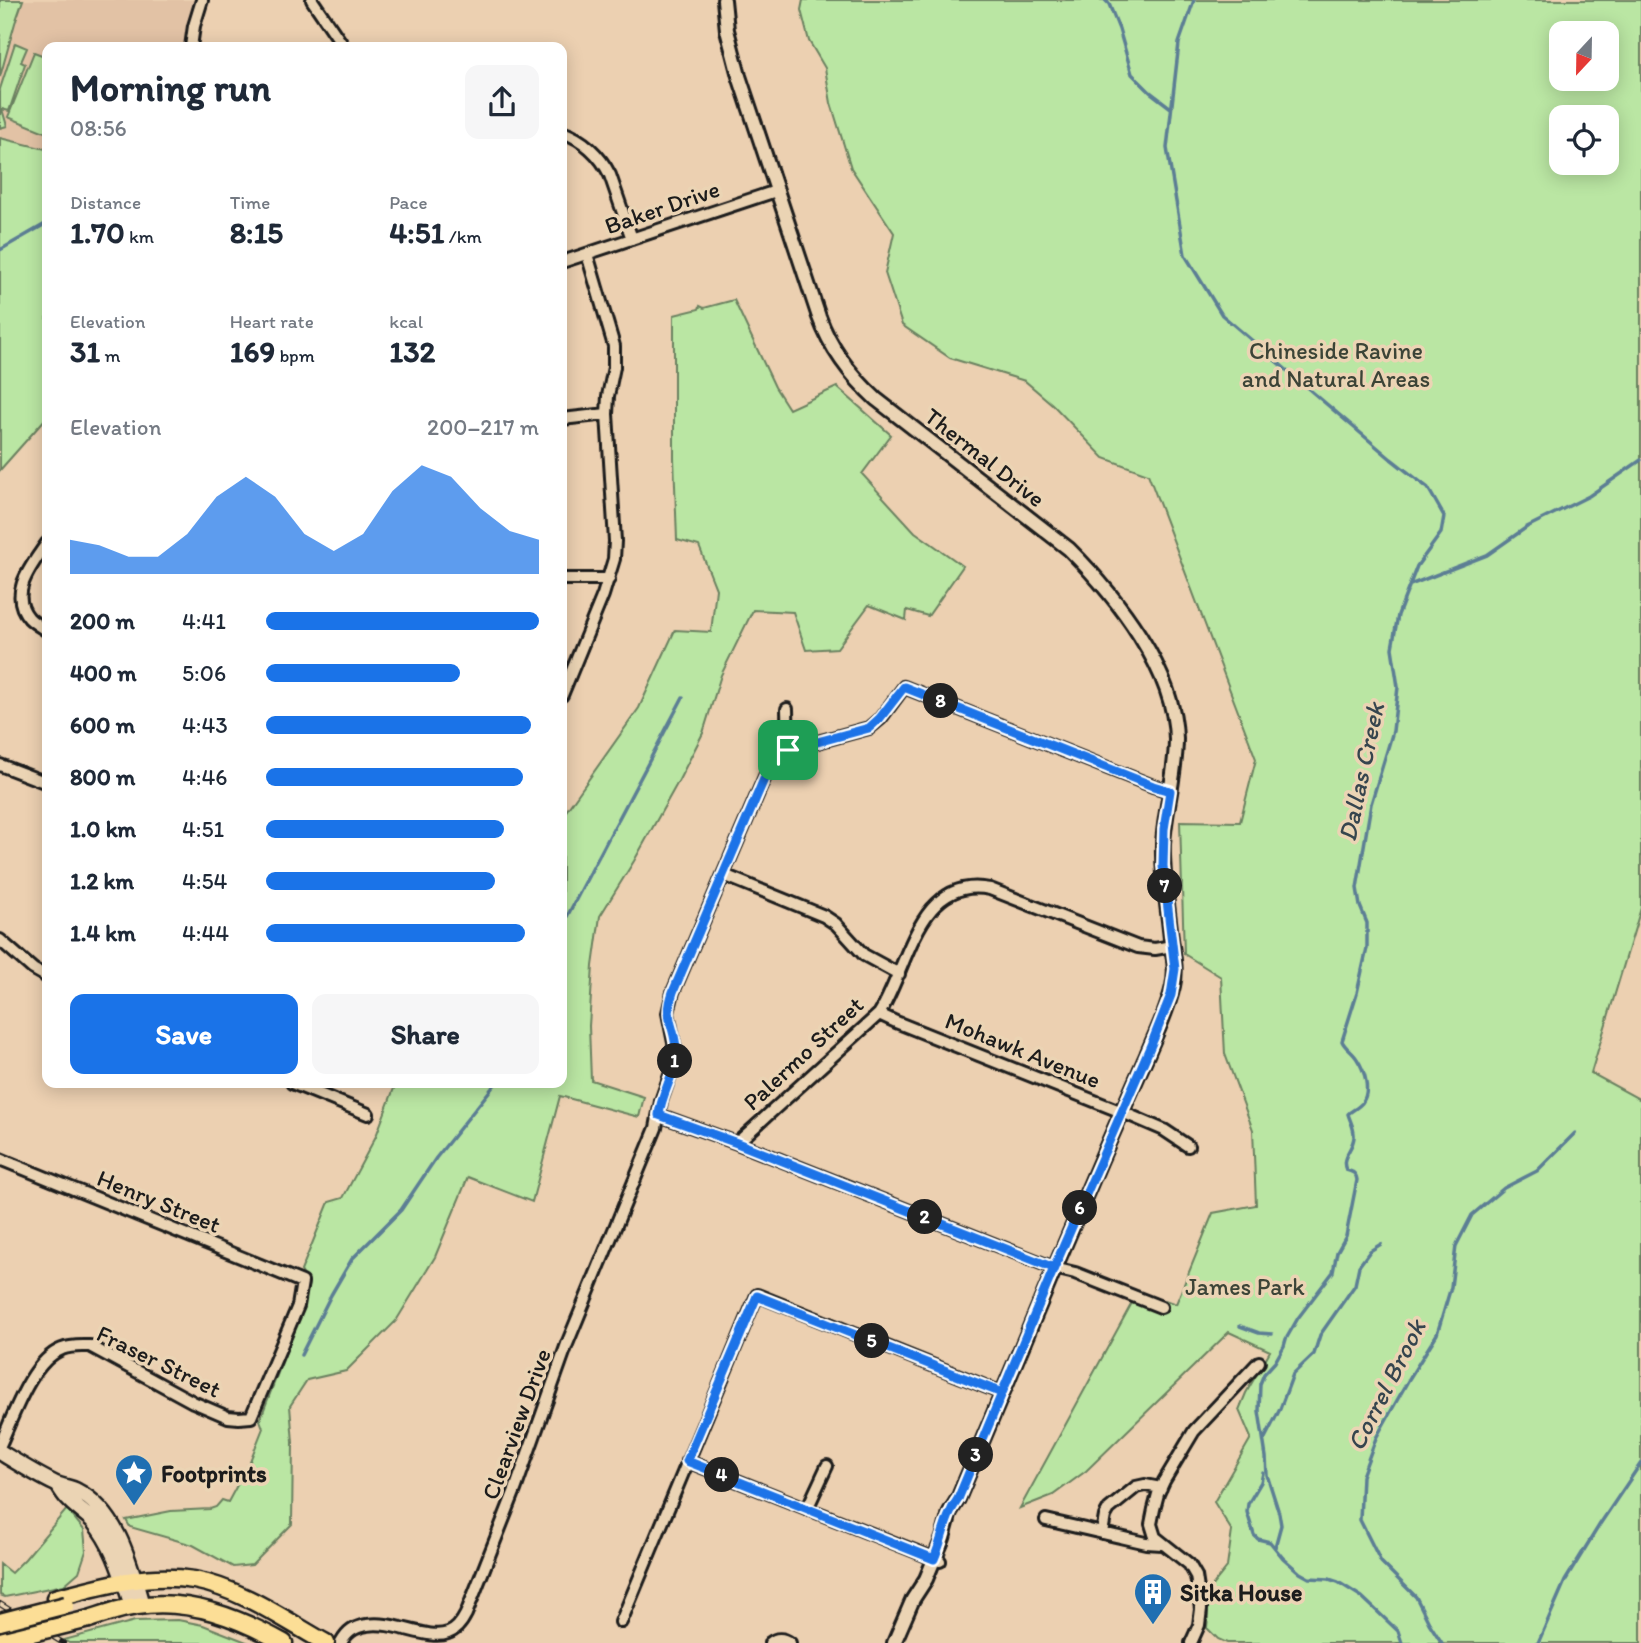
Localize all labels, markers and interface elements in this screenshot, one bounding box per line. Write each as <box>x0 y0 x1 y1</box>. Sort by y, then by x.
north arrow <box>1549 21 1619 91</box>
map controls <box>1549 21 1619 175</box>
text: Morning run <box>70 65 271 111</box>
button: share <box>465 65 539 139</box>
button: locate <box>1549 105 1619 175</box>
text: 08:56 <box>70 114 127 142</box>
street label: Baker Drive <box>601 174 723 240</box>
text: Distance <box>70 191 141 214</box>
text: Time <box>230 191 270 214</box>
text: Pace <box>389 191 427 214</box>
text: 1.70 <box>70 214 125 251</box>
text: 8:15 <box>230 214 283 251</box>
text: 4:51 <box>389 214 444 251</box>
text: km <box>125 225 154 248</box>
text: /km <box>444 225 482 248</box>
text: Elevation <box>70 310 146 333</box>
text: Heart rate <box>230 310 314 333</box>
text: kcal <box>389 310 423 333</box>
text: 31 <box>70 333 100 370</box>
text: 169 <box>230 333 275 370</box>
text: 132 <box>389 333 435 370</box>
park label: Chineside Ravine and Natural Areas <box>1242 336 1430 393</box>
text: m <box>100 344 121 367</box>
text: bpm <box>275 344 315 367</box>
street label: Thermal Drive <box>919 401 1051 513</box>
text: Elevation <box>70 413 161 441</box>
text: 200–217 m <box>427 413 539 441</box>
text: 200 m <box>70 607 135 635</box>
text: 4:41 <box>182 607 226 635</box>
text: 400 m <box>70 659 137 687</box>
text: 5:06 <box>182 659 226 687</box>
pin: 8 <box>923 684 958 718</box>
text: 8 <box>935 689 946 712</box>
water label: Dallas Creek <box>1331 698 1392 844</box>
text: 600 m <box>70 711 135 739</box>
text: 4:43 <box>182 711 228 739</box>
pin <box>758 720 818 780</box>
icon: arrive <box>769 731 807 769</box>
text: 800 m <box>70 763 135 791</box>
text: 4:46 <box>182 763 227 791</box>
text: 1.0 km <box>70 815 136 843</box>
text: 4:51 <box>182 815 224 843</box>
text: 1.2 km <box>70 867 134 895</box>
text: 4:54 <box>182 867 227 895</box>
pin: 7 <box>1148 868 1182 903</box>
text: 7 <box>1160 874 1169 897</box>
text: 1.4 km <box>70 919 136 947</box>
text: 4:44 <box>182 919 229 947</box>
street label: Palermo Street <box>737 990 869 1116</box>
button: Save <box>70 994 298 1074</box>
button: Share <box>312 994 539 1074</box>
street label: Mohawk Avenue <box>941 1006 1105 1094</box>
pin: 1 <box>658 1044 692 1078</box>
text: 1 <box>670 1049 679 1072</box>
street label: Henry Street <box>93 1163 225 1239</box>
pin: 6 <box>1062 1190 1098 1226</box>
text: 6 <box>1074 1196 1085 1219</box>
pin: 2 <box>908 1200 942 1234</box>
text: 2 <box>920 1205 930 1228</box>
park label: James Park <box>1185 1272 1305 1301</box>
water label: Correl Brook <box>1339 1313 1433 1456</box>
street label: Fraser Street <box>92 1318 226 1404</box>
pin: 5 <box>854 1324 890 1358</box>
text: 5 <box>867 1329 876 1352</box>
street label: Clearview Drive <box>475 1344 557 1504</box>
pin: 3 <box>958 1438 993 1472</box>
text: 3 <box>970 1443 981 1466</box>
place icon: Footprints <box>113 1452 155 1507</box>
pin: 4 <box>704 1458 740 1492</box>
place label: Footprints <box>161 1459 267 1489</box>
text: 4 <box>716 1463 727 1486</box>
building icon: Sitka House <box>1132 1571 1174 1626</box>
place label: Sitka House <box>1180 1578 1302 1607</box>

